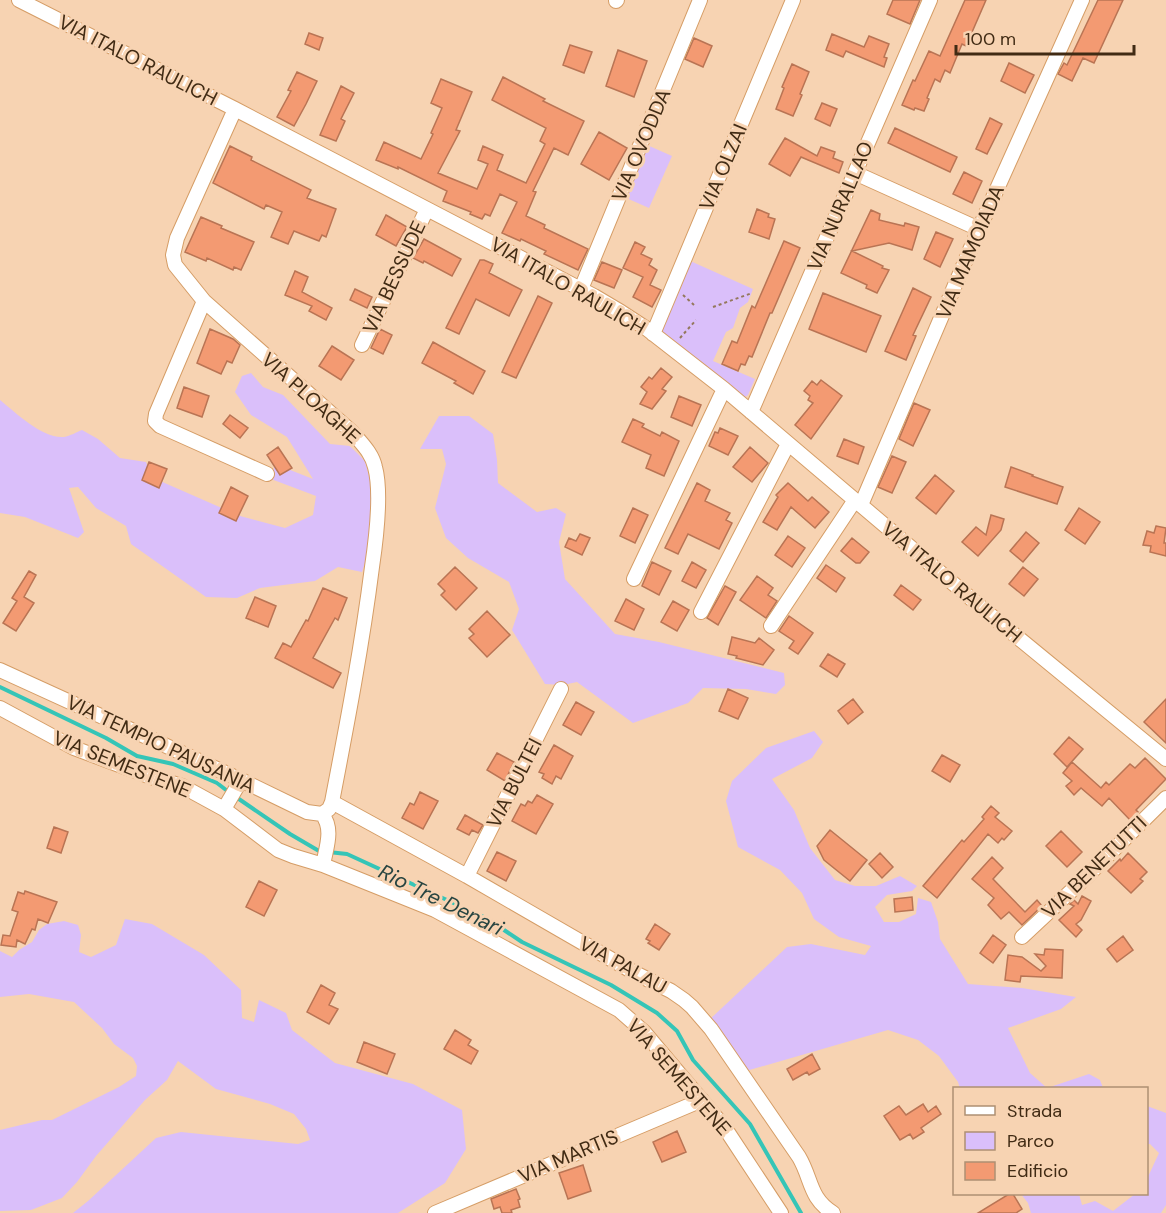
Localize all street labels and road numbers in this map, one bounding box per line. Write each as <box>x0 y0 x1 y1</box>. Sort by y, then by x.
street label: VIA ITALO RAULICH <box>54 9 222 111</box>
street label: VIA OVODDA <box>606 85 676 205</box>
street label: VIA OLZAI <box>693 120 753 214</box>
street label: VIA NURALLAO <box>801 138 879 274</box>
street label: VIA MAMOIADA <box>930 181 1010 323</box>
street label: VIA BESSUDE <box>357 216 431 338</box>
street label: VIA ITALO RAULICH <box>486 231 650 341</box>
street label: VIA PLOAGHE <box>256 347 366 449</box>
street label: VIA ITALO RAULICH <box>877 516 1027 648</box>
street label: VIA TEMPIO PAUSANIA <box>62 689 260 799</box>
street label: VIA SEMESTENE <box>49 724 195 804</box>
street label: VIA BULTEI <box>480 734 548 832</box>
street label: VIA BENETUTTI <box>1036 810 1152 924</box>
street label: VIA PALAU <box>575 930 671 1000</box>
street label: VIA SEMESTENE <box>621 1013 737 1141</box>
street label: VIA MARTIS <box>514 1123 622 1189</box>

